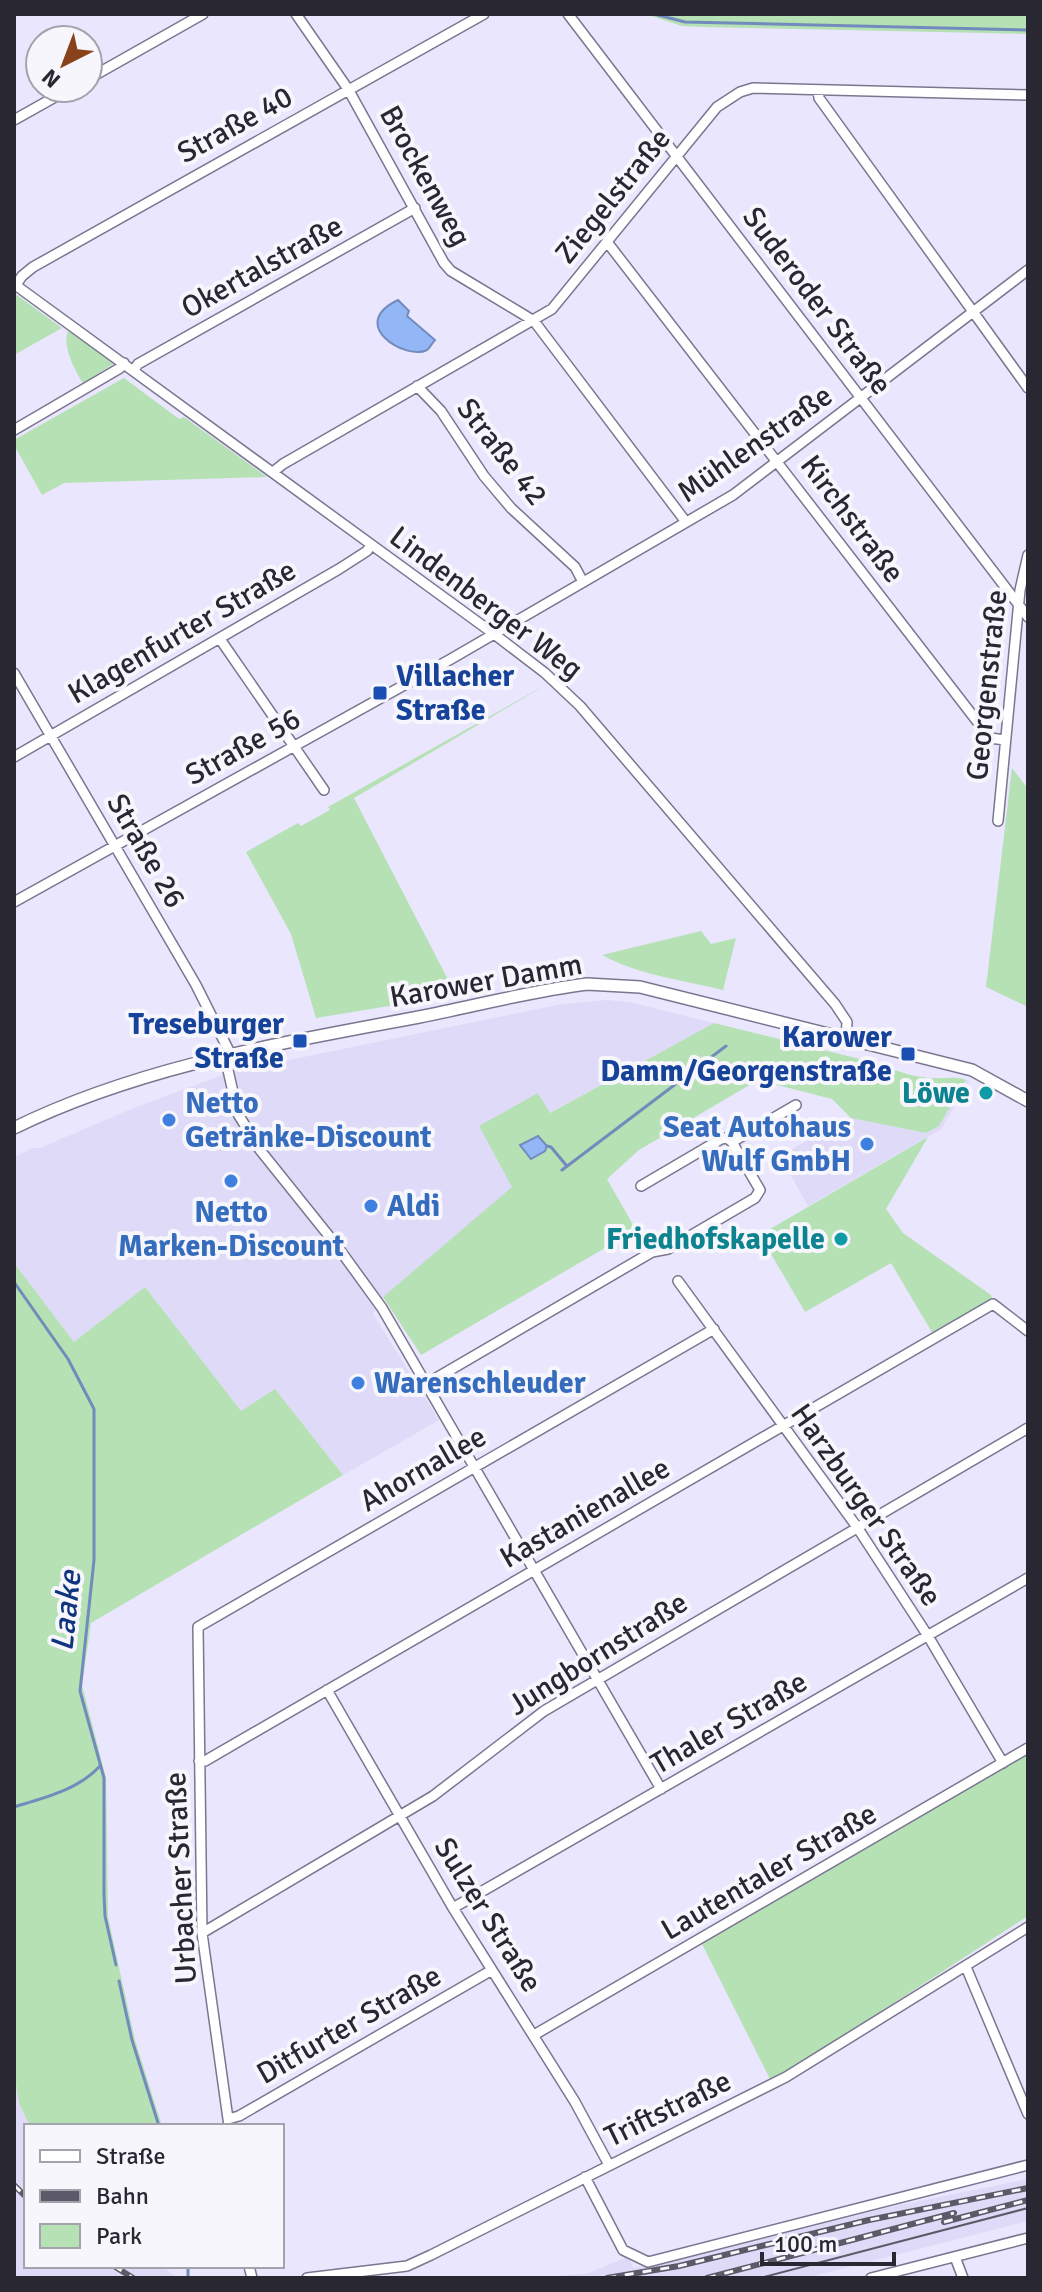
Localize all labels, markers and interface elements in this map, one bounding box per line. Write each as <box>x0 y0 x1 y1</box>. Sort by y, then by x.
north arrow <box>24 24 104 104</box>
text: N <box>36 63 66 94</box>
street label: Straße 40 <box>171 78 299 172</box>
street label: Brockenweg <box>371 99 479 253</box>
street label: Ziegelstraße <box>547 121 679 271</box>
street label: Suderoder Straße <box>734 200 900 402</box>
street label: Okertalstraße <box>175 207 349 327</box>
street label: Mühlenstraße <box>671 377 839 511</box>
street label: Straße 42 <box>449 391 555 513</box>
street label: Kirchstraße <box>792 448 912 590</box>
street label: Lindenberger Weg <box>382 518 590 688</box>
street label: Klagenfurter Straße <box>61 552 303 712</box>
street label: Georgenstraße <box>959 588 1015 782</box>
place label: Villacher Straße <box>396 658 514 729</box>
marker: Villacher Straße <box>371 684 389 702</box>
street label: Straße 56 <box>179 700 307 794</box>
street label: Straße 26 <box>98 787 194 915</box>
street label: Karower Damm <box>387 946 585 1016</box>
place label: Treseburger Straße <box>129 1006 284 1077</box>
place label: Karower Damm/Georgenstraße <box>600 1019 892 1090</box>
marker: Treseburger Straße <box>291 1032 309 1050</box>
marker: Karower Damm/Georgenstraße <box>899 1045 917 1063</box>
place label: Löwe <box>902 1075 970 1112</box>
marker: Löwe <box>977 1084 995 1102</box>
place label: Netto Getränke-Discount <box>185 1085 432 1156</box>
place label: Seat Autohaus Wulf GmbH <box>663 1109 851 1180</box>
marker: Netto Getränke-Discount <box>160 1111 178 1129</box>
marker: Seat Autohaus Wulf GmbH <box>858 1135 876 1153</box>
marker: Netto Marken-Discount <box>222 1172 240 1190</box>
place label: Aldi <box>387 1188 440 1225</box>
place label: Netto Marken-Discount <box>118 1194 344 1265</box>
marker: Aldi <box>362 1197 380 1215</box>
place label: Friedhofskapelle <box>606 1221 825 1258</box>
marker: Friedhofskapelle <box>832 1230 850 1248</box>
place label: Warenschleuder <box>374 1365 586 1402</box>
marker: Warenschleuder <box>349 1374 367 1392</box>
street label: Harzburger Straße <box>782 1397 950 1613</box>
street label: Ahornallee <box>353 1418 493 1520</box>
street label: Kastanienallee <box>493 1449 677 1577</box>
water label: Laake <box>42 1567 90 1653</box>
street label: Jungbornstraße <box>502 1584 694 1724</box>
street label: Thaler Straße <box>644 1663 814 1783</box>
street label: Urbacher Straße <box>157 1771 205 1985</box>
street label: Lautentaler Straße <box>655 1795 883 1949</box>
street label: Sulzer Straße <box>426 1831 550 1999</box>
street label: Ditfurter Straße <box>250 1957 448 2093</box>
street label: Triftstraße <box>599 2063 737 2155</box>
legend <box>24 2124 284 2268</box>
text: Straße <box>96 2141 166 2171</box>
text: Bahn <box>96 2181 149 2211</box>
scale bar <box>762 2216 894 2266</box>
text: Park <box>96 2221 142 2251</box>
text: 100 m <box>774 2229 837 2259</box>

